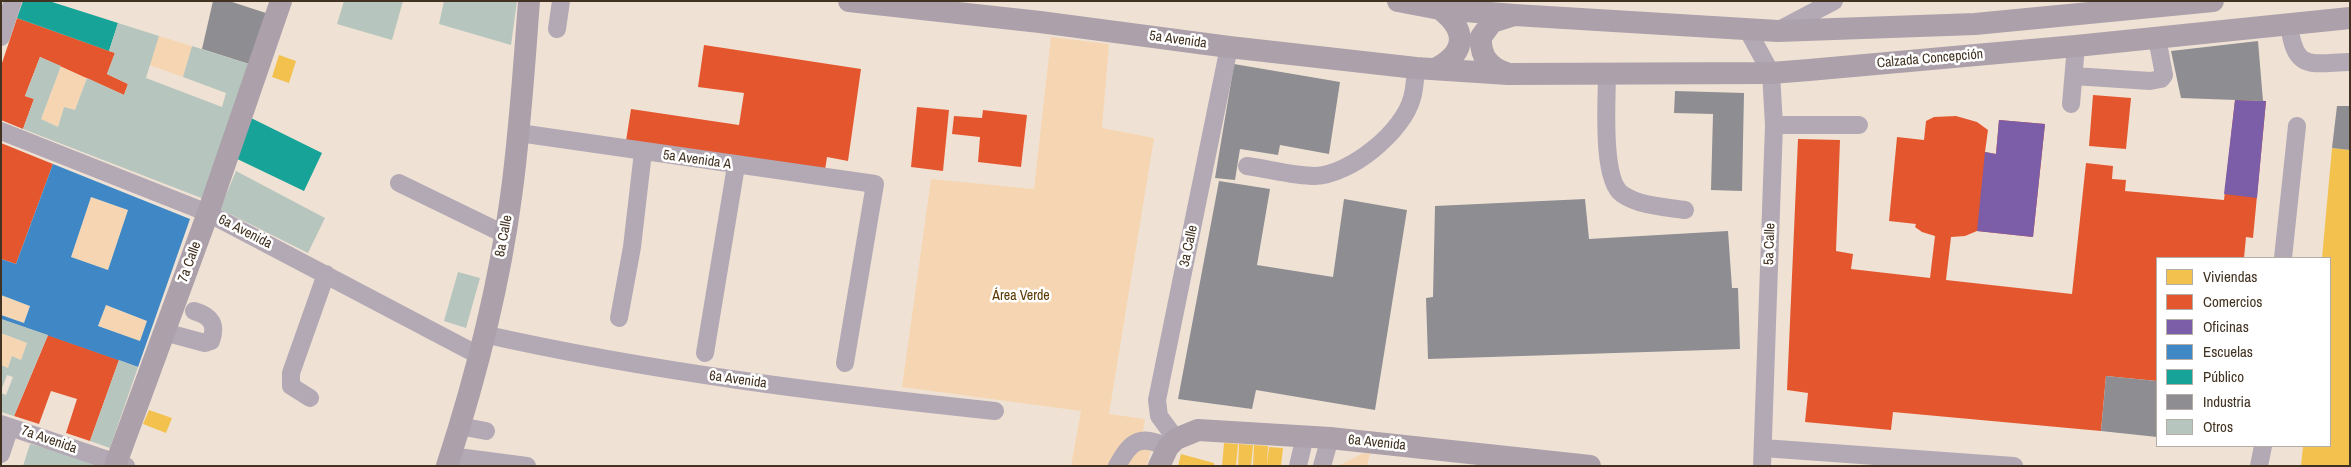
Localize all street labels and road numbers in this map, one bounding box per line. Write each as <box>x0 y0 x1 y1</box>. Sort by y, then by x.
street label: 5a Avenida <box>1148 28 1208 52</box>
street label: Calzada Concepción <box>1876 46 1984 72</box>
street label: 5a Avenida A <box>662 147 732 173</box>
street label: 6a Avenida <box>215 211 275 253</box>
street label: 8a Calle <box>492 214 516 258</box>
street label: 5a Calle <box>1761 223 1779 265</box>
street label: 3a Calle <box>1176 224 1202 268</box>
street label: 7a Calle <box>175 239 205 285</box>
street label: 6a Avenida <box>708 368 768 392</box>
street label: 7a Avenida <box>19 423 79 457</box>
street label: 6a Avenida <box>1347 432 1407 454</box>

